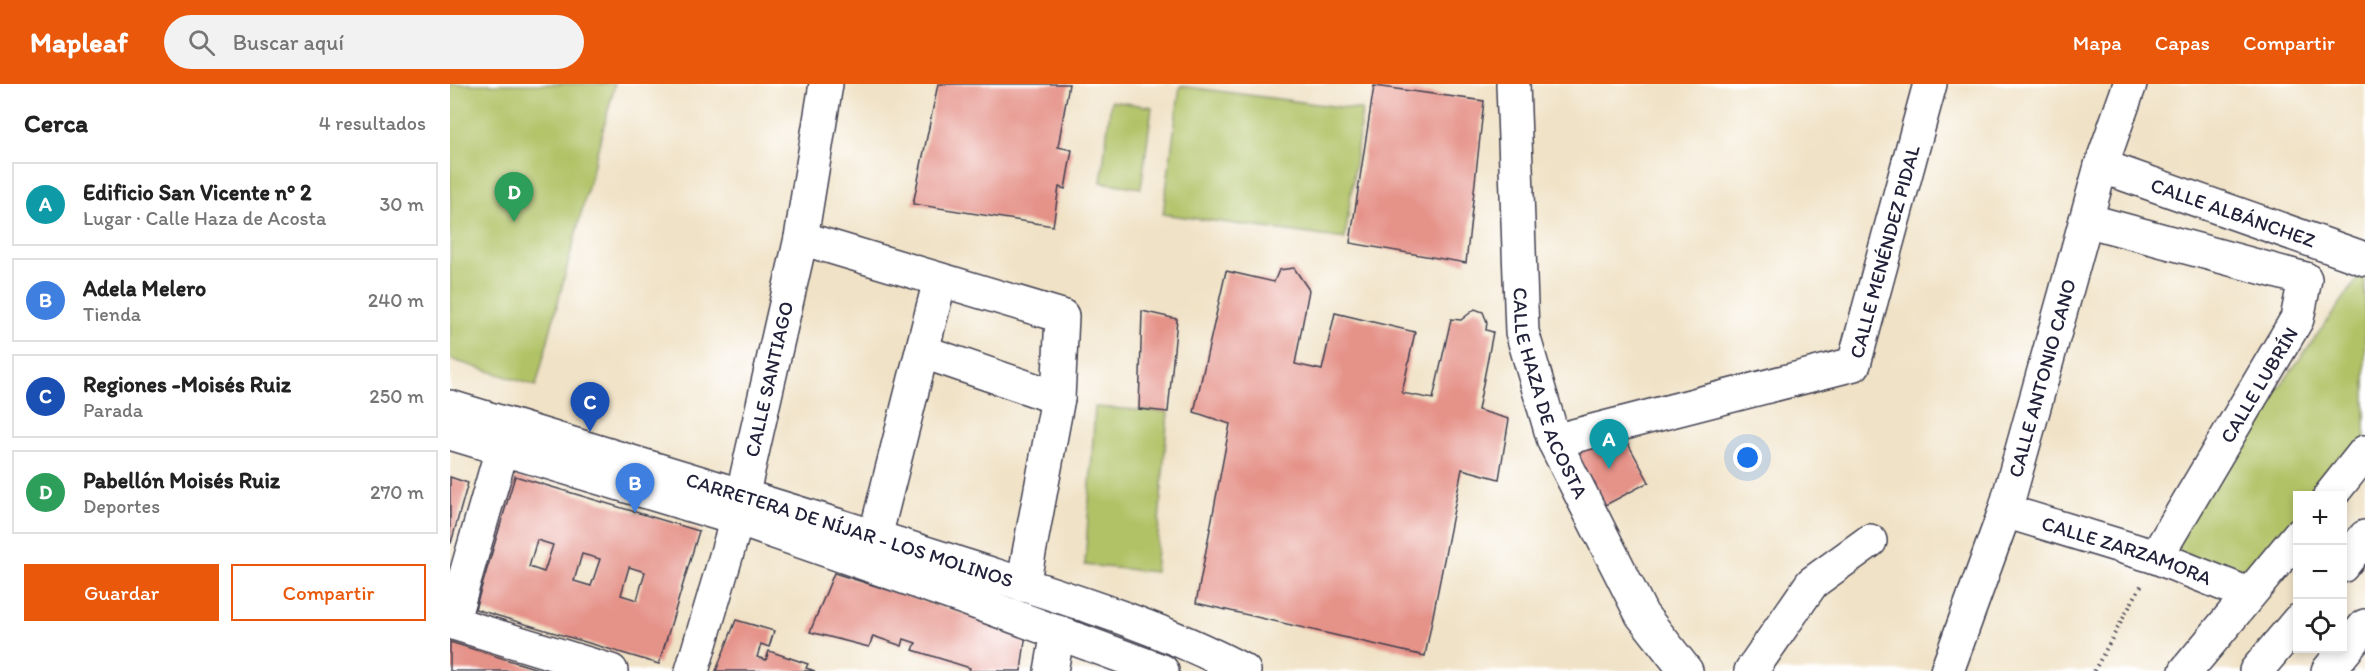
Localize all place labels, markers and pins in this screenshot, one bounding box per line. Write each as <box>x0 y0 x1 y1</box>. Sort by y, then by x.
pin: D <box>494 172 534 222</box>
pin: C <box>570 382 610 432</box>
pin: A <box>1590 420 1628 469</box>
pin: B <box>616 464 654 513</box>

